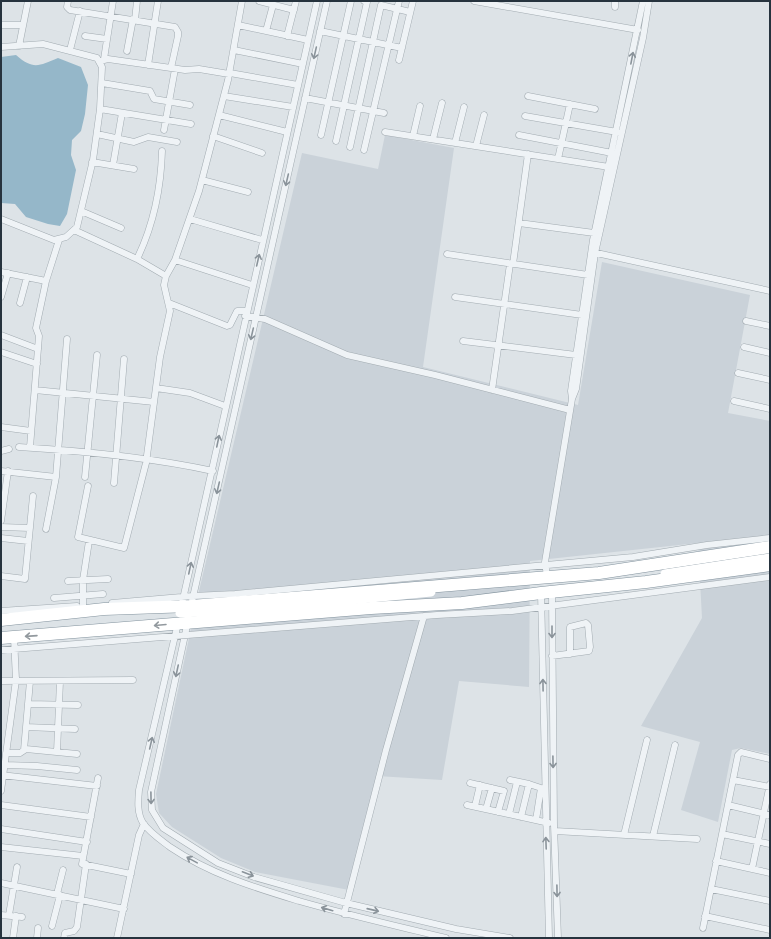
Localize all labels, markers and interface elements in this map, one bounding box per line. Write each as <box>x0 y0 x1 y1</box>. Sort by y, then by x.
one-way arrow <box>311 46 319 59</box>
one-way arrow <box>629 52 637 65</box>
one-way arrow <box>283 173 291 186</box>
one-way arrow <box>255 254 262 267</box>
one-way arrow <box>248 327 256 340</box>
one-way arrow <box>214 435 222 448</box>
one-way arrow <box>213 481 221 494</box>
one-way arrow <box>187 562 195 575</box>
one-way arrow <box>154 622 167 629</box>
one-way arrow <box>548 625 556 638</box>
one-way arrow <box>25 632 38 639</box>
one-way arrow <box>173 665 181 678</box>
one-way arrow <box>539 679 547 692</box>
one-way arrow <box>147 737 155 750</box>
one-way arrow <box>549 755 557 768</box>
one-way arrow <box>147 792 155 805</box>
one-way arrow <box>542 837 550 850</box>
one-way arrow <box>186 856 198 864</box>
one-way arrow <box>242 871 254 879</box>
one-way arrow <box>553 884 561 897</box>
one-way arrow <box>321 905 334 912</box>
one-way arrow <box>366 906 379 914</box>

